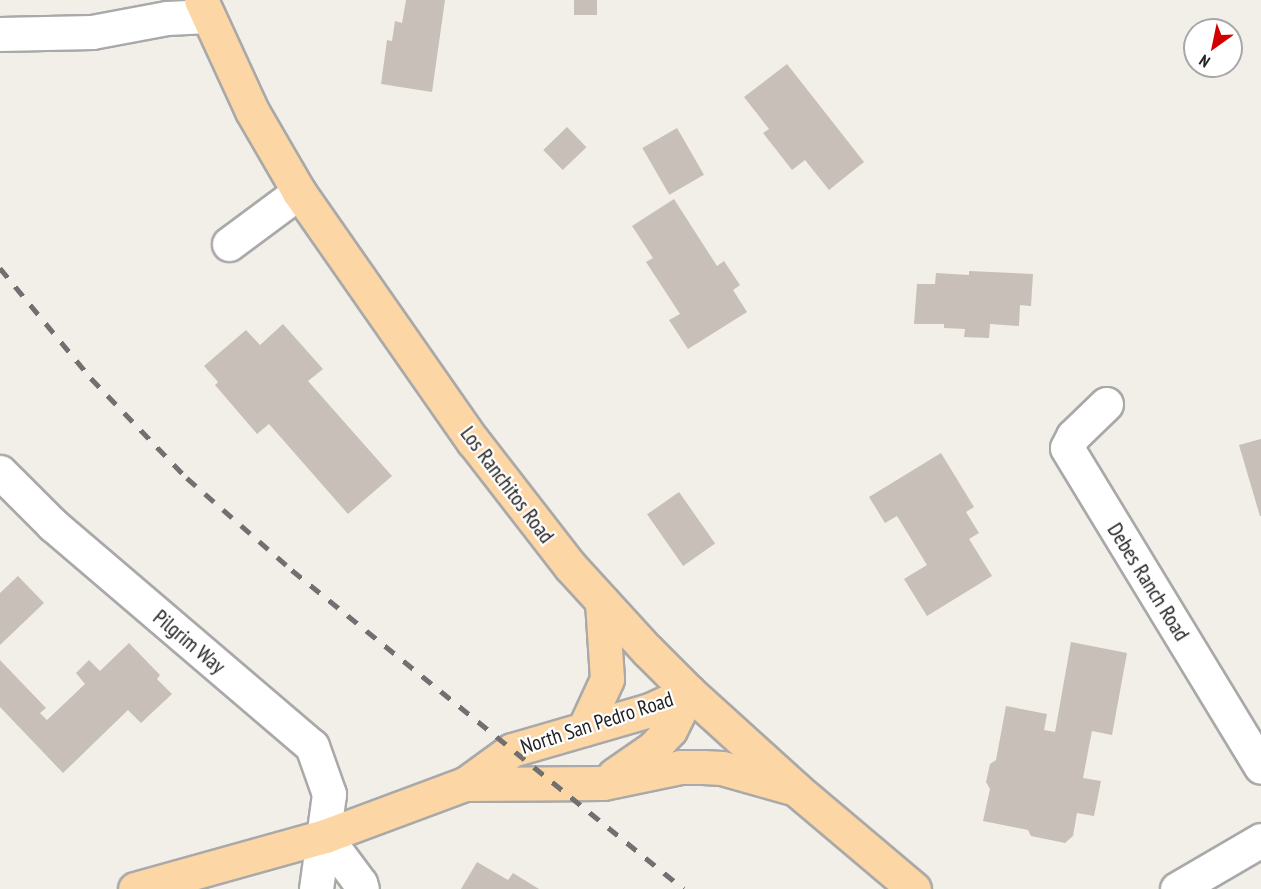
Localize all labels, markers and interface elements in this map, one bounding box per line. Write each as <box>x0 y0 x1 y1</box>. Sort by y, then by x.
north arrow <box>1183 18 1243 78</box>
text: N <box>1195 51 1213 72</box>
street label: Los Ranchitos Road <box>455 422 559 548</box>
street label: Debes Ranch Road <box>1102 519 1194 645</box>
street label: Pilgrim Way <box>148 605 230 679</box>
street label: North San Pedro Road <box>518 686 676 760</box>

